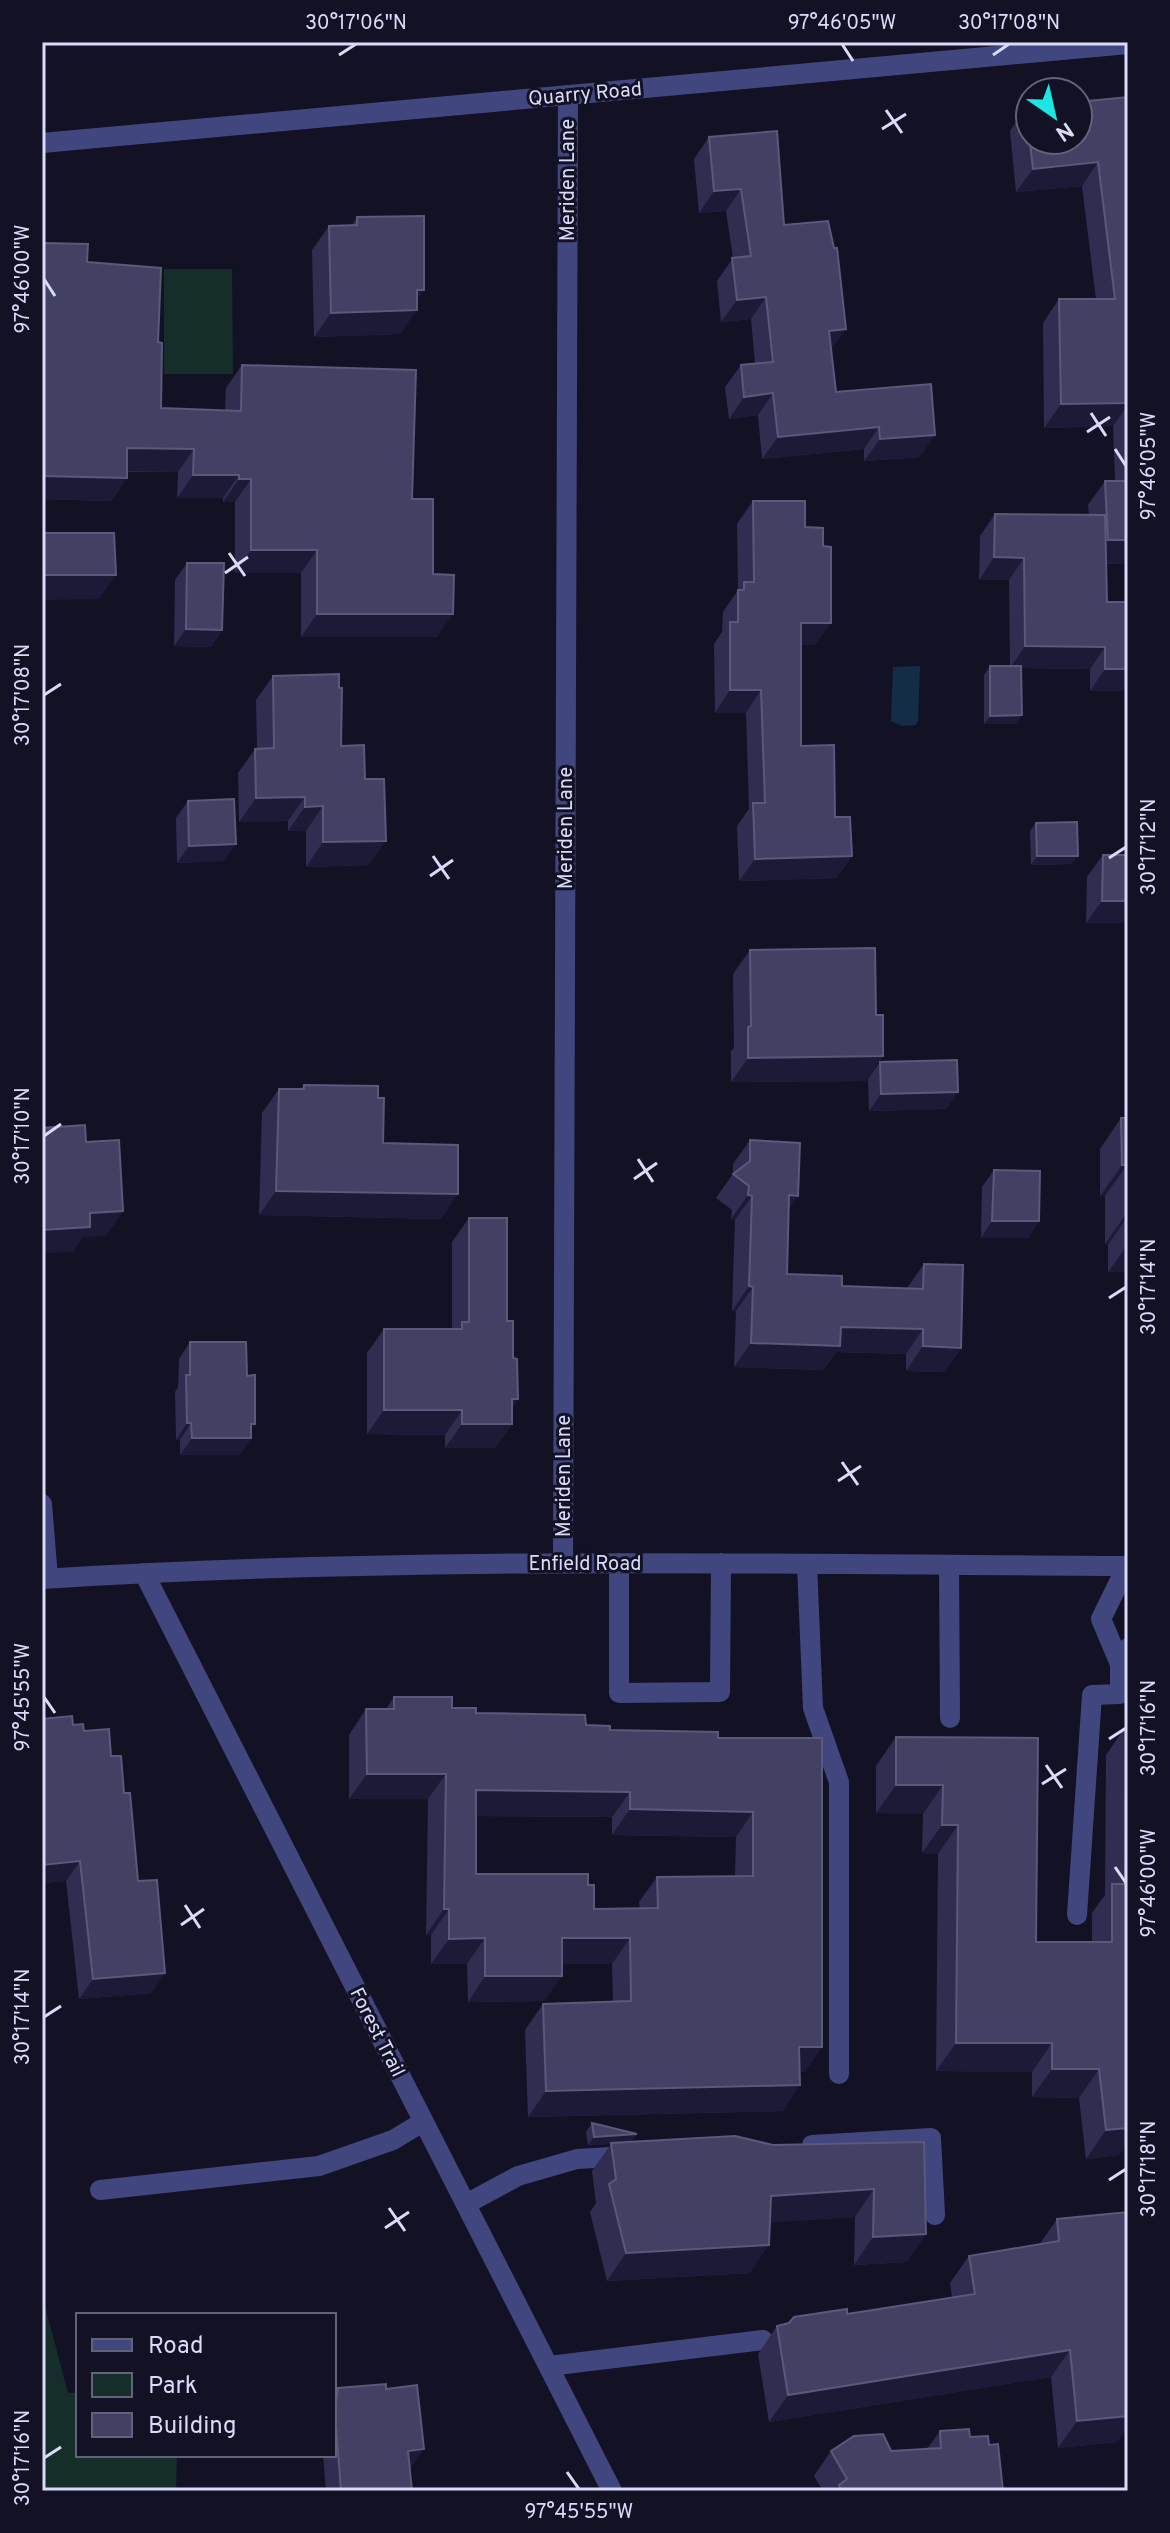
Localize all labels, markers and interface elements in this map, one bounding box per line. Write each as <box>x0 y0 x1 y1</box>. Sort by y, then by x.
text: 30°17'06"N <box>305 11 407 37</box>
text: 97°46'05"W <box>788 11 896 37</box>
text: 30°17'08"N <box>958 11 1060 37</box>
north arrow <box>1014 76 1094 156</box>
street label: Quarry Road <box>527 77 643 113</box>
text: N <box>1050 115 1078 146</box>
street label: Meriden Lane <box>556 119 582 241</box>
text: 97°46'00"W <box>11 225 37 333</box>
text: 97°46'05"W <box>1137 412 1163 520</box>
text: 30°17'08"N <box>11 644 37 746</box>
street label: Meriden Lane <box>554 767 580 889</box>
text: 30°17'12"N <box>1137 799 1163 895</box>
text: 30°17'10"N <box>11 1087 37 1185</box>
text: 30°17'14"N <box>1137 1239 1163 1335</box>
street label: Meriden Lane <box>552 1415 578 1537</box>
street label: Enfield Road <box>528 1552 642 1578</box>
text: 97°45'55"W <box>11 1643 37 1751</box>
text: 30°17'16"N <box>1137 1680 1163 1776</box>
text: 97°46'00"W <box>1137 1829 1163 1937</box>
text: 30°17'14"N <box>11 1969 37 2065</box>
street label: Forest Trail <box>343 1984 410 2082</box>
text: 30°17'18"N <box>1137 2121 1163 2217</box>
legend <box>76 2313 336 2457</box>
text: Road <box>148 2332 204 2362</box>
text: Park <box>148 2372 198 2402</box>
text: 30°17'16"N <box>11 2410 37 2506</box>
text: Building <box>148 2412 237 2442</box>
text: 97°45'55"W <box>525 2500 633 2526</box>

